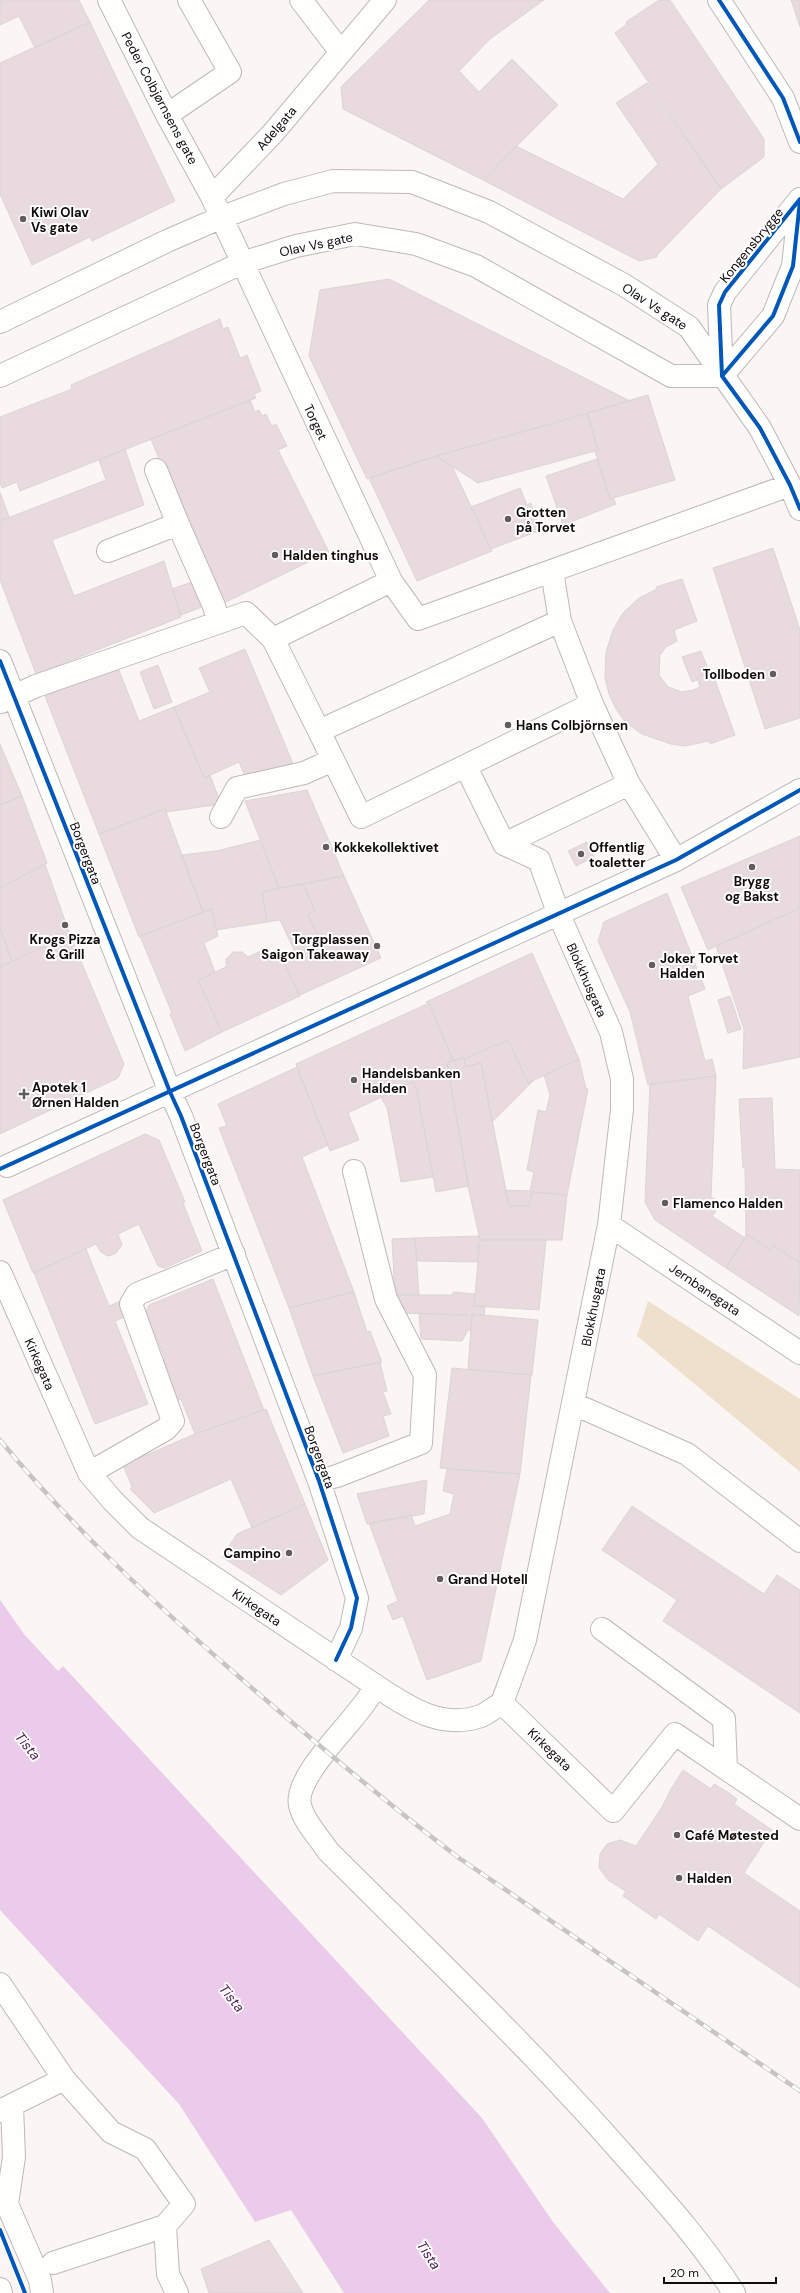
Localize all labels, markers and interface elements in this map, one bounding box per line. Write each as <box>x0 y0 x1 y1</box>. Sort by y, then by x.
street label: Peder Colbjørnsens gate <box>117 29 202 167</box>
street label: Adelgata <box>253 103 300 154</box>
place label: Kiwi Olav Vs gate <box>31 204 89 236</box>
street label: Kongensbrygge <box>716 204 787 286</box>
marker: Kiwi Olav Vs gate <box>18 214 28 224</box>
street label: Olav Vs gate <box>278 228 354 261</box>
street label: Olav Vs gate <box>619 279 691 334</box>
street label: Torget <box>300 402 331 443</box>
place label: Grotten på Torvet <box>516 504 575 536</box>
marker: Grotten på Torvet <box>503 514 513 524</box>
place label: Halden tinghus <box>283 547 379 564</box>
marker: Halden tinghus <box>270 550 280 560</box>
place label: Tollboden <box>703 666 765 683</box>
marker: Tollboden <box>768 669 778 679</box>
place label: Hans Colbjörnsen <box>516 717 628 734</box>
marker: Hans Colbjörnsen <box>503 720 513 730</box>
street label: Borgergata <box>66 820 105 887</box>
place label: Kokkekollektivet <box>334 839 439 856</box>
place label: Offentlig toaletter <box>589 839 646 871</box>
marker: Kokkekollektivet <box>321 842 331 852</box>
marker: Offentlig toaletter <box>576 849 586 859</box>
marker: Brygg og Bakst <box>747 862 757 872</box>
place label: Brygg og Bakst <box>725 873 779 905</box>
marker: Krogs Pizza & Grill <box>60 920 70 930</box>
place label: Krogs Pizza & Grill <box>30 931 100 963</box>
place label: Torgplassen Saigon Takeaway <box>261 931 369 963</box>
marker: Torgplassen Saigon Takeaway <box>372 941 382 951</box>
street label: Blokkhusgata <box>563 941 610 1020</box>
place label: Joker Torvet Halden <box>660 950 738 982</box>
marker: Joker Torvet Halden <box>647 960 657 970</box>
place label: Handelsbanken Halden <box>362 1065 461 1097</box>
marker: Handelsbanken Halden <box>349 1075 359 1085</box>
place label: Apotek 1 Ørnen Halden <box>32 1079 119 1111</box>
marker: Apotek 1 Ørnen Halden <box>19 1089 29 1099</box>
street label: Borgergata <box>186 1121 225 1188</box>
place label: Flamenco Halden <box>673 1195 783 1212</box>
marker: Flamenco Halden <box>660 1198 670 1208</box>
street label: Jernbanegata <box>666 1259 744 1320</box>
street label: Blokkhusgata <box>578 1267 609 1348</box>
street label: Kirkegata <box>21 1336 59 1393</box>
street label: Borgergata <box>300 1423 339 1491</box>
place label: Campino <box>224 1545 281 1562</box>
marker: Campino <box>284 1548 294 1558</box>
place label: Grand Hotell <box>448 1571 528 1588</box>
marker: Grand Hotell <box>435 1574 445 1584</box>
street label: Kirkegata <box>229 1585 284 1630</box>
street label: Kirkegata <box>524 1724 575 1775</box>
water label: Tista <box>11 1728 45 1764</box>
place label: Café Møtested <box>685 1827 779 1844</box>
marker: Café Møtested <box>672 1830 682 1840</box>
place label: Halden <box>687 1870 732 1887</box>
marker: Halden <box>674 1873 684 1883</box>
water label: Tista <box>215 1980 249 2016</box>
water label: Tista <box>413 2237 445 2273</box>
scale bar <box>664 2259 776 2285</box>
text: 20 m <box>670 2265 699 2281</box>

